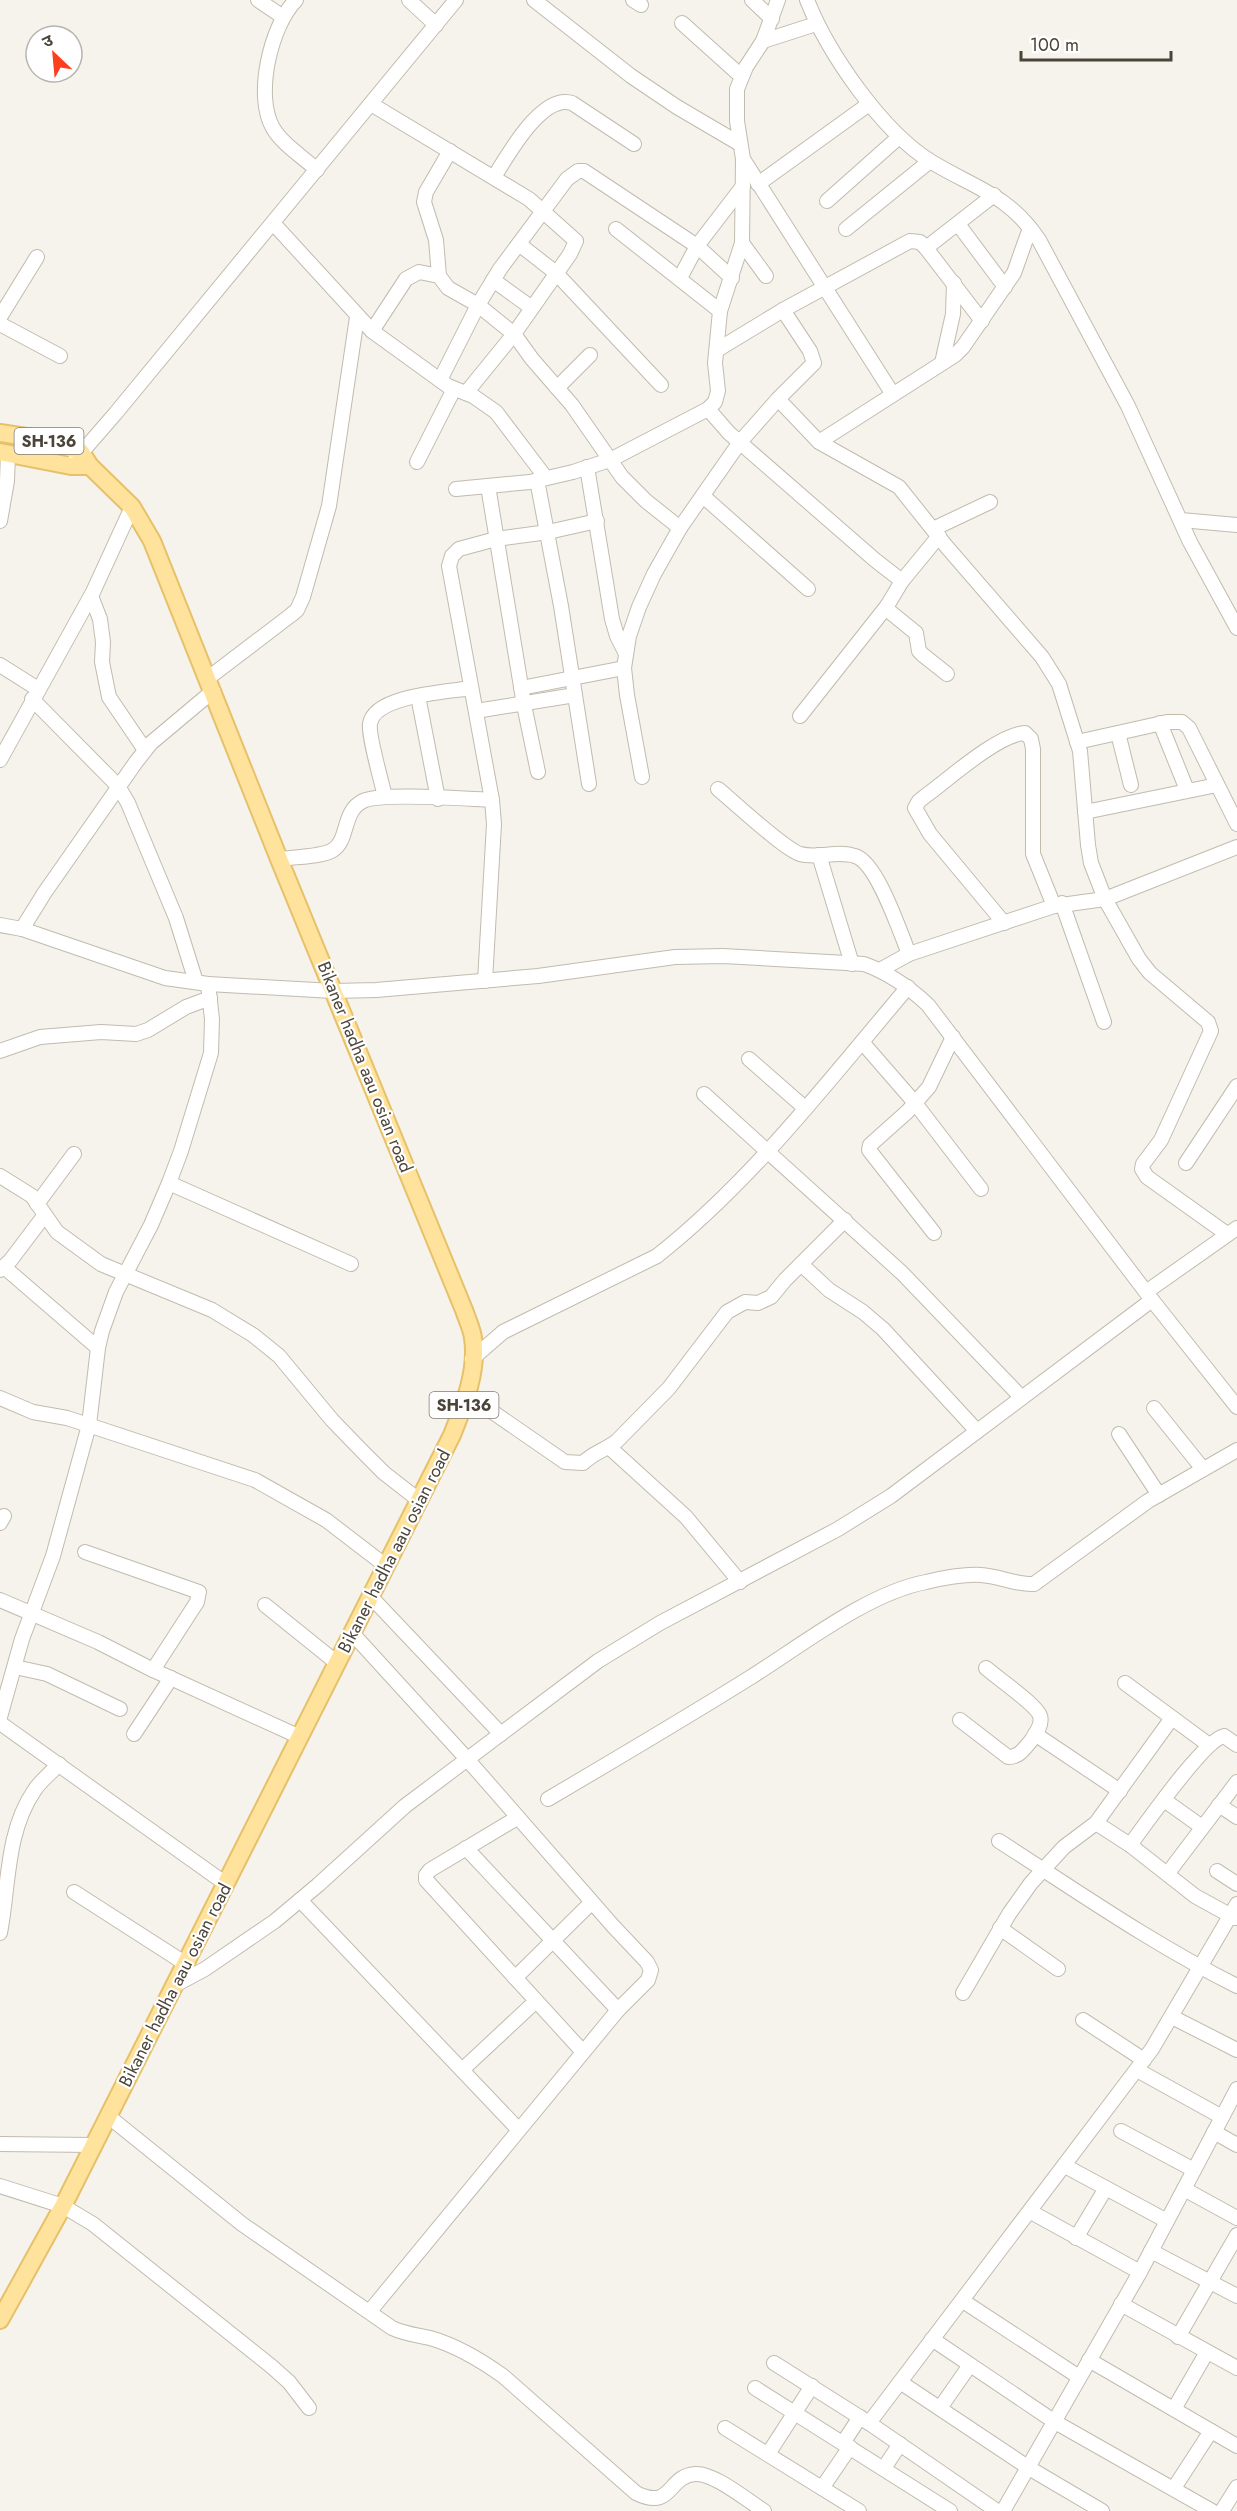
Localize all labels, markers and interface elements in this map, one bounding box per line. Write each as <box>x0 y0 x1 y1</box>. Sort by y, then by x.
north arrow <box>24 24 84 84</box>
scale bar <box>1021 24 1171 62</box>
text: उ <box>38 28 57 53</box>
text: 100 m <box>1030 32 1079 58</box>
road number: SH-136 <box>14 428 84 454</box>
street label: Bikaner hadha aau osian road <box>311 958 419 1176</box>
road number: SH-136 <box>430 1392 498 1418</box>
street label: Bikaner hadha aau osian road <box>331 1445 457 1657</box>
street label: Bikaner hadha aau osian road <box>112 1879 238 2091</box>

